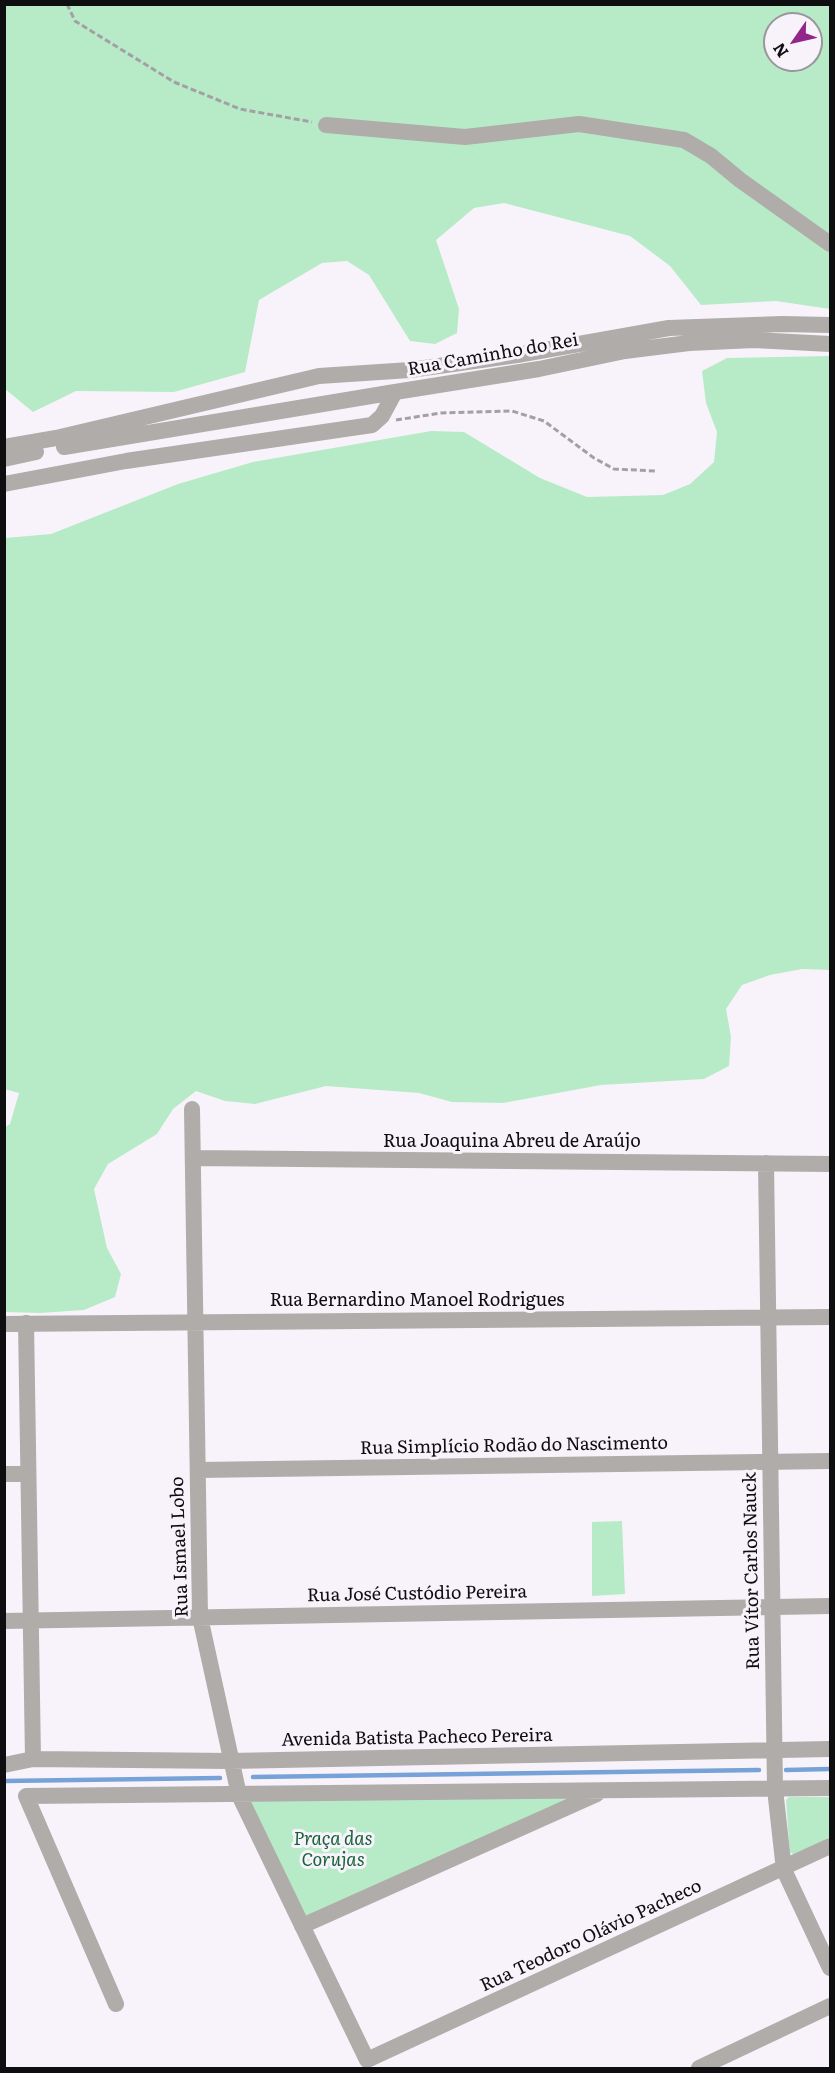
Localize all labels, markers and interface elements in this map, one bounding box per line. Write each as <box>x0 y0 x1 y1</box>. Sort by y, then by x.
north arrow <box>763 12 823 72</box>
text: N <box>766 39 793 63</box>
street label: Rua Caminho do Rei <box>406 329 580 381</box>
street label: Rua Joaquina Abreu de Araújo <box>383 1131 641 1153</box>
street label: Rua Bernardino Manoel Rodrigues <box>270 1290 564 1312</box>
street label: Rua Simplício Rodão do Nascimento <box>360 1433 668 1459</box>
street label: Rua Vítor Carlos Nauck <box>739 1472 765 1670</box>
street label: Rua Ismael Lobo <box>167 1476 193 1618</box>
street label: Rua José Custódio Pereira <box>307 1581 527 1607</box>
street label: Avenida Batista Pacheco Pereira <box>281 1725 553 1751</box>
park label: Praça das Corujas <box>294 1829 372 1872</box>
street label: Rua Teodoro Olávio Pacheco <box>477 1875 705 1997</box>

